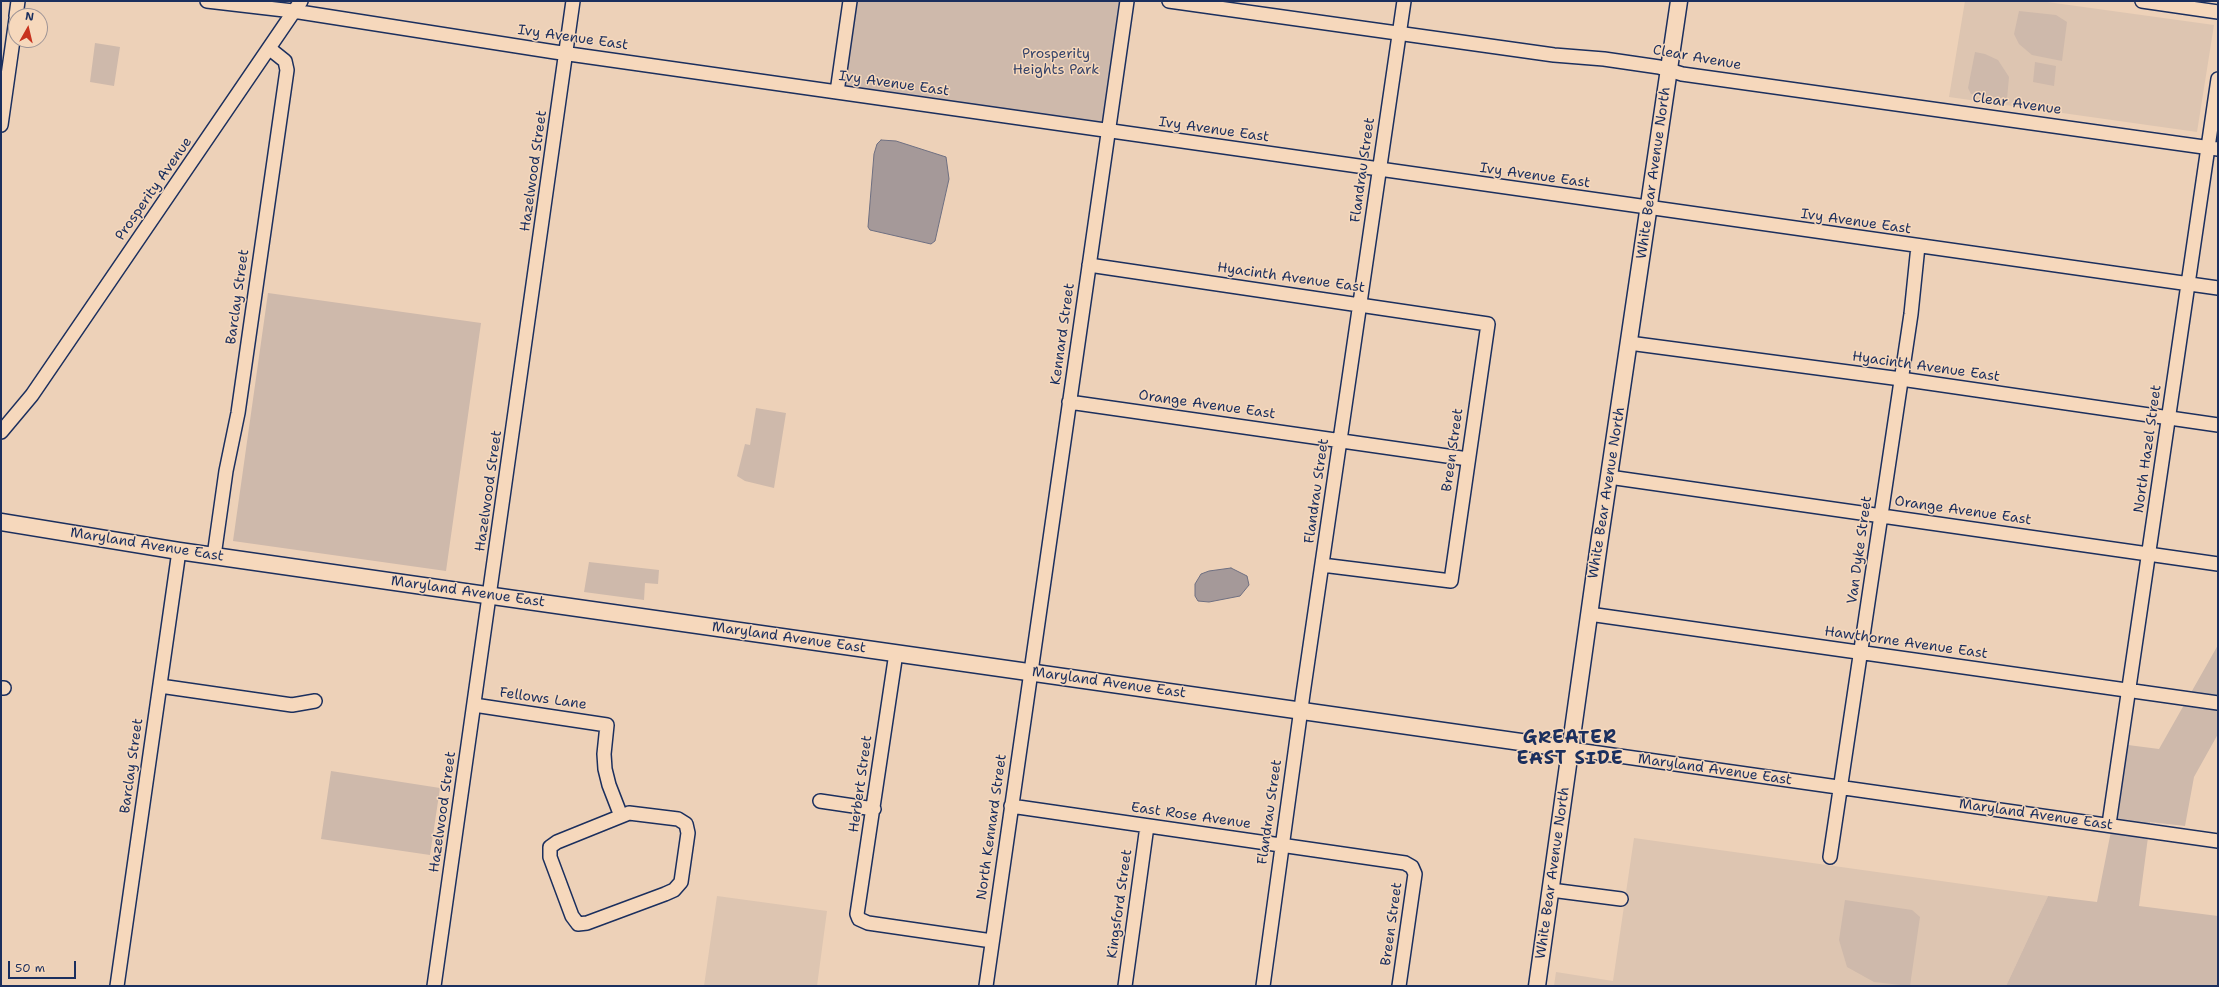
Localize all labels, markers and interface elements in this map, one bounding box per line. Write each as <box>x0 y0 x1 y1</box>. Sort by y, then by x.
north arrow <box>8 8 48 48</box>
text: N <box>24 9 35 25</box>
street label: Ivy Avenue East <box>517 22 629 54</box>
street label: Clear Avenue <box>1651 42 1743 74</box>
park label: Prosperity Heights Park <box>1013 46 1099 78</box>
street label: Ivy Avenue East <box>838 68 950 100</box>
street label: White Bear Avenue North <box>1634 86 1674 260</box>
street label: Clear Avenue <box>1971 89 2063 119</box>
street label: Hazelwood Street <box>517 109 551 233</box>
street label: Ivy Avenue East <box>1158 114 1270 146</box>
street label: Flandrau Street <box>1347 116 1379 224</box>
street label: Prosperity Avenue <box>112 134 196 244</box>
street label: Ivy Avenue East <box>1479 160 1591 192</box>
street label: Ivy Avenue East <box>1800 206 1912 238</box>
street label: Barclay Street <box>223 248 253 346</box>
street label: Hyacinth Avenue East <box>1216 259 1366 297</box>
street label: Kennard Street <box>1048 282 1078 386</box>
street label: Hyacinth Avenue East <box>1851 348 2001 386</box>
street label: North Hazel Street <box>2131 384 2165 514</box>
street label: Orange Avenue East <box>1137 387 1277 423</box>
street label: White Bear Avenue North <box>1585 406 1629 580</box>
street label: Breen Street <box>1439 407 1467 493</box>
street label: Hazelwood Street <box>472 429 506 553</box>
street label: Flandrau Street <box>1301 437 1333 545</box>
street label: Orange Avenue East <box>1893 493 2033 529</box>
street label: Van Dyke Street <box>1844 495 1876 605</box>
street label: Maryland Avenue East <box>69 525 225 565</box>
street label: Maryland Avenue East <box>390 573 546 611</box>
street label: Maryland Avenue East <box>711 619 867 657</box>
street label: Hawthorne Avenue East <box>1823 623 1989 663</box>
street label: Maryland Avenue East <box>1031 664 1187 702</box>
street label: Fellows Lane <box>498 685 588 713</box>
street label: Barclay Street <box>117 717 147 815</box>
district label: GREATER EAST SIDE <box>1516 727 1624 770</box>
street label: Herbert Street <box>846 734 876 834</box>
street label: Hazelwood Street <box>426 750 460 874</box>
street label: Maryland Avenue East <box>1637 751 1793 789</box>
street label: North Kennard Street <box>973 753 1011 901</box>
street label: Flandrau Street <box>1254 758 1286 866</box>
street label: White Bear Avenue North <box>1533 786 1573 960</box>
street label: Maryland Avenue East <box>1958 796 2114 834</box>
street label: East Rose Avenue <box>1130 799 1252 833</box>
street label: Kingsford Street <box>1104 848 1136 960</box>
street label: Breen Street <box>1378 881 1406 967</box>
scale bar <box>10 953 78 979</box>
text: 50 m <box>15 960 45 976</box>

